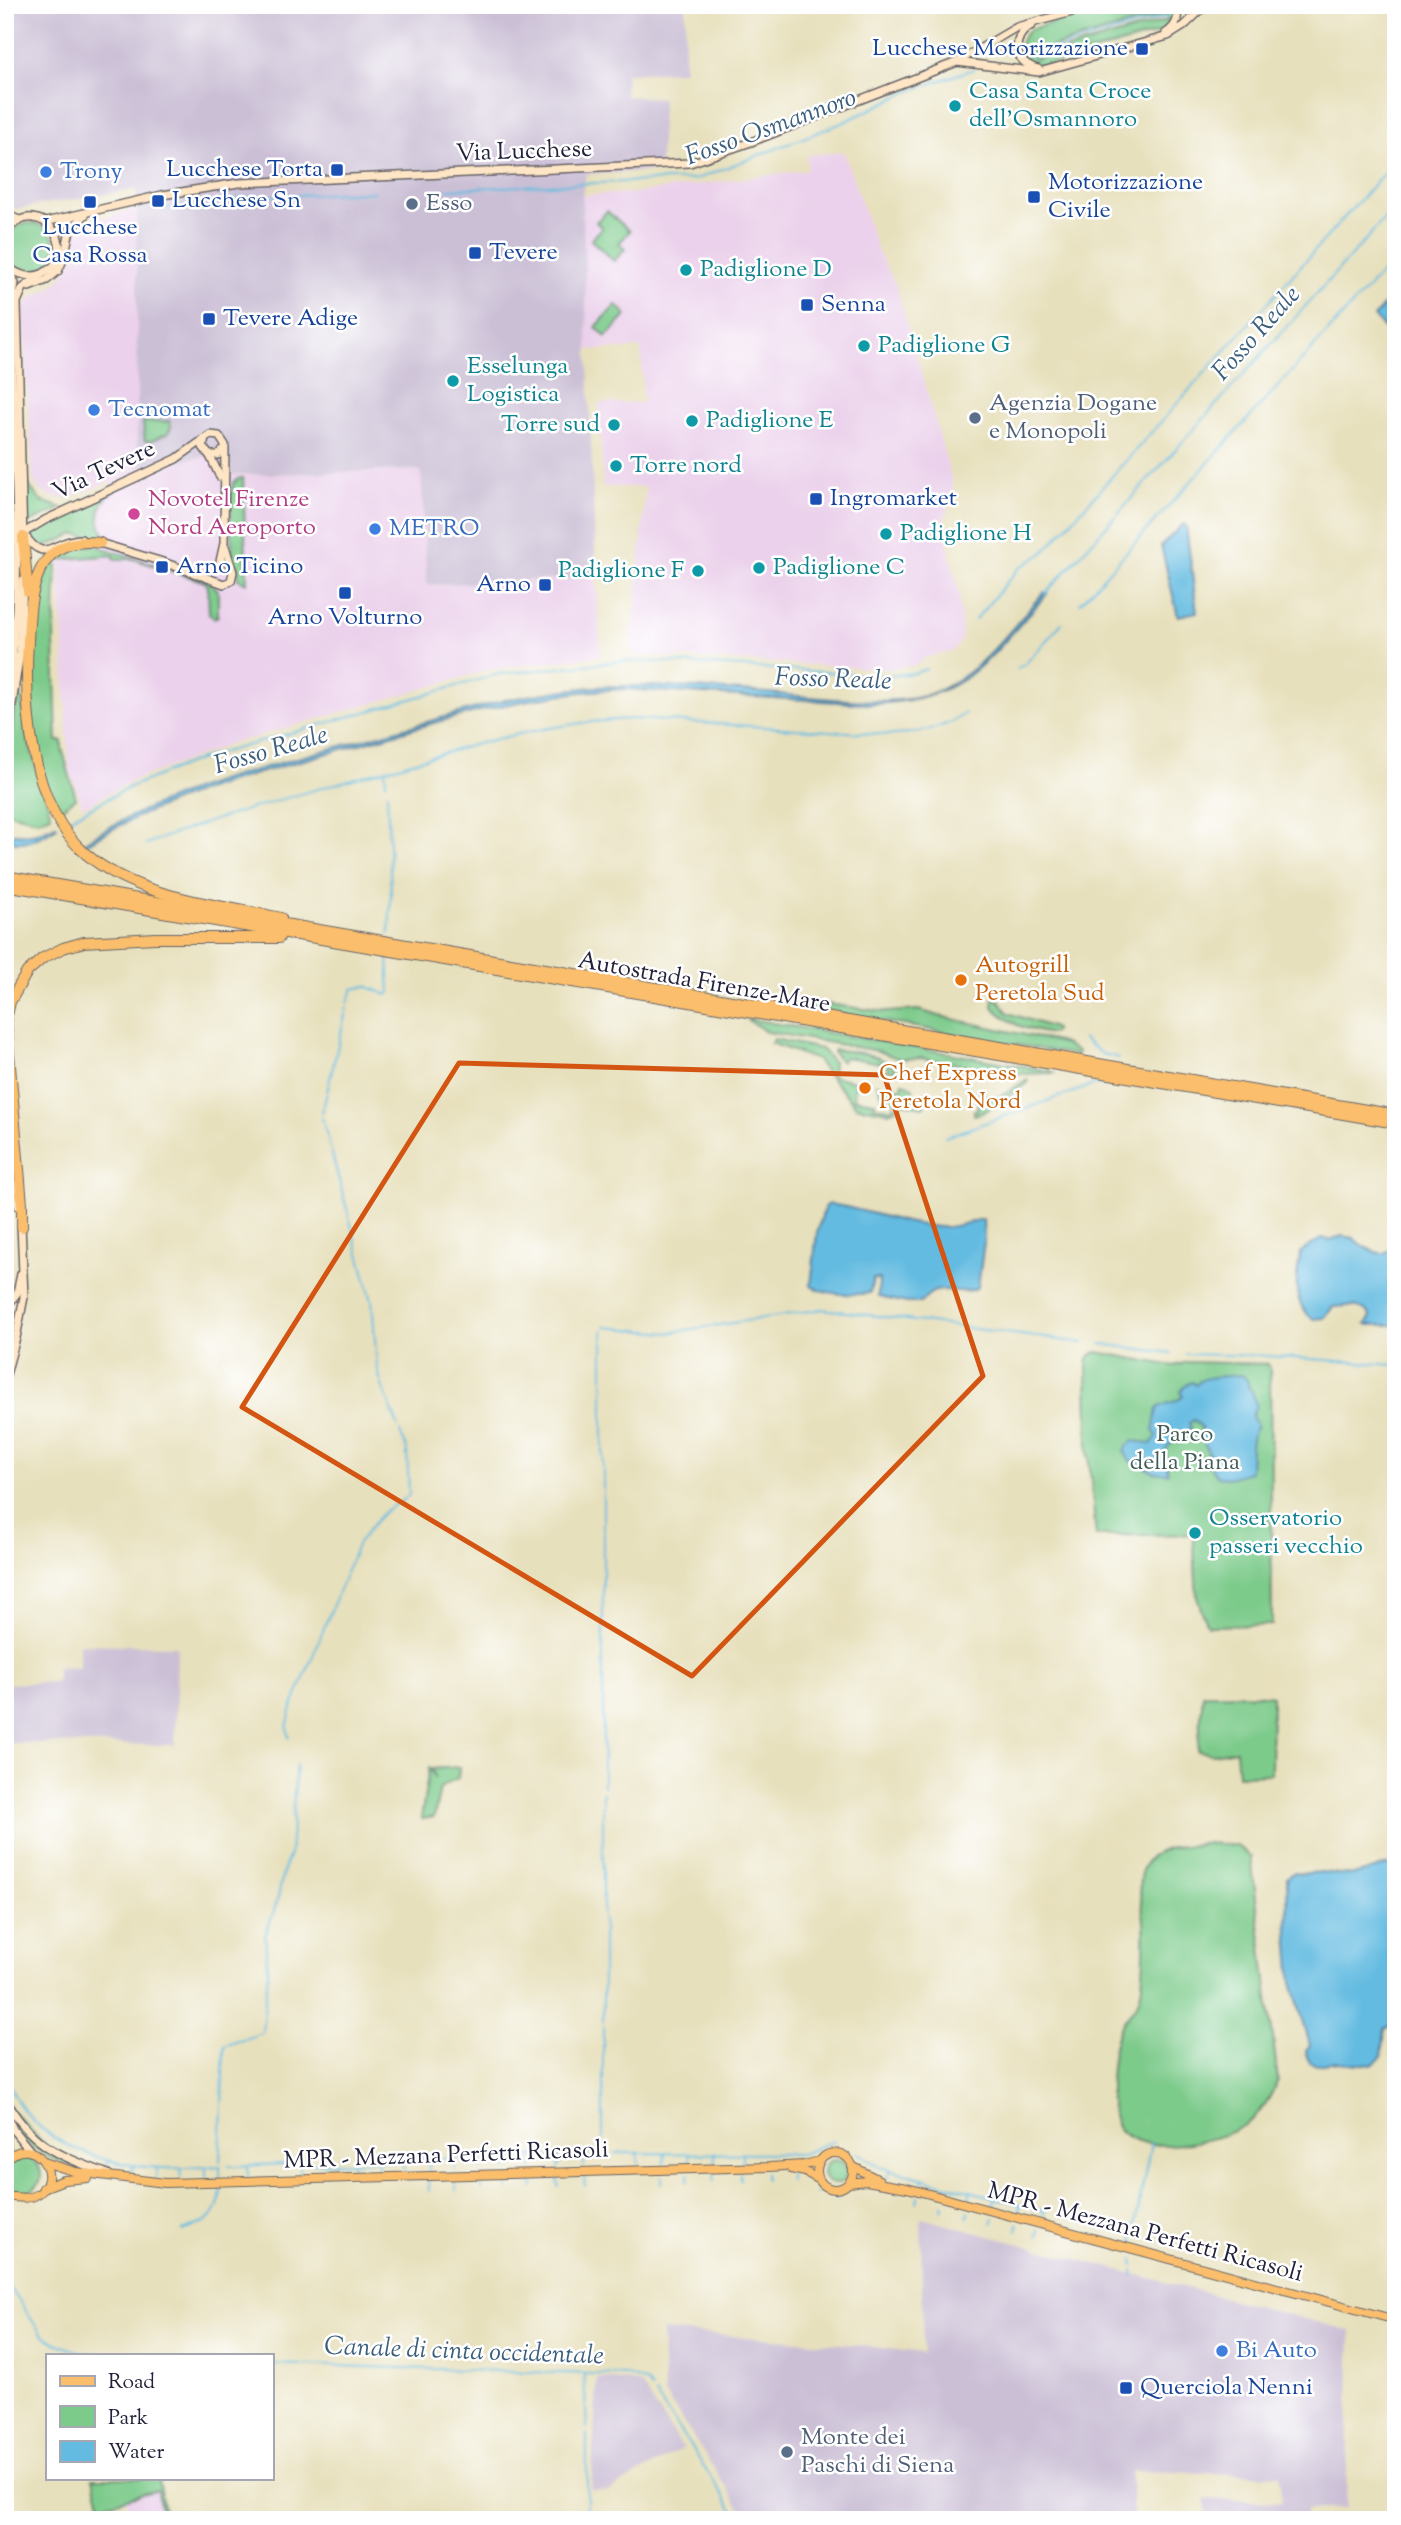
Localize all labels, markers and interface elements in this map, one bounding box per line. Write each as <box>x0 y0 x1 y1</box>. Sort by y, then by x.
place label: Lucchese Motorizzazione <box>872 32 1128 66</box>
marker: Lucchese Motorizzazione <box>1134 41 1150 57</box>
place label: Casa Santa Croce dell'Osmannoro <box>969 75 1152 137</box>
water label: Fosso Osmannoro <box>680 80 862 176</box>
marker: Casa Santa Croce dell'Osmannoro <box>947 98 963 114</box>
street label: Via Lucchese <box>455 133 593 171</box>
place label: Lucchese Torta <box>166 153 323 187</box>
place label: Trony <box>60 155 122 189</box>
marker: Lucchese Torta <box>329 162 345 178</box>
marker: Trony <box>38 164 54 180</box>
place label: Motorizzazione Civile <box>1048 166 1203 228</box>
place label: Lucchese Sn <box>172 184 301 218</box>
place label: Esso <box>426 187 473 221</box>
marker: Motorizzazione Civile <box>1026 189 1042 205</box>
marker: Lucchese Sn <box>150 193 166 209</box>
marker: Lucchese Casa Rossa <box>82 194 98 210</box>
marker: Esso <box>404 196 420 212</box>
place label: Lucchese Casa Rossa <box>32 211 148 273</box>
place label: Tevere <box>489 236 558 270</box>
marker: Tevere <box>467 245 483 261</box>
place label: Padiglione D <box>700 253 832 287</box>
marker: Padiglione D <box>678 262 694 278</box>
water label: Fosso Reale <box>1204 278 1310 390</box>
place label: Senna <box>821 288 886 322</box>
marker: Senna <box>799 297 815 313</box>
place label: Tevere Adige <box>223 302 358 336</box>
marker: Tevere Adige <box>201 311 217 327</box>
place label: Padiglione G <box>878 329 1010 363</box>
marker: Padiglione G <box>856 338 872 354</box>
place label: Esselunga Logistica <box>467 350 568 412</box>
marker: Esselunga Logistica <box>445 373 461 389</box>
place label: Agenzia Dogane e Monopoli <box>989 387 1157 449</box>
place label: Tecnomat <box>108 393 211 427</box>
marker: Tecnomat <box>86 402 102 418</box>
place label: Padiglione E <box>706 404 834 438</box>
place label: Torre sud <box>501 408 600 442</box>
marker: Agenzia Dogane e Monopoli <box>967 410 983 426</box>
marker: Padiglione E <box>684 413 700 429</box>
marker: Torre sud <box>606 417 622 433</box>
street label: Via Tevere <box>47 432 161 510</box>
place label: Torre nord <box>630 449 742 483</box>
marker: Torre nord <box>608 458 624 474</box>
place label: Ingromarket <box>830 482 957 516</box>
place label: Novotel Firenze Nord Aeroporto <box>148 483 316 545</box>
marker: Ingromarket <box>808 491 824 507</box>
marker: Novotel Firenze Nord Aeroporto <box>126 506 142 522</box>
place label: METRO <box>389 512 479 546</box>
place label: Padiglione H <box>900 517 1032 551</box>
marker: METRO <box>367 521 383 537</box>
marker: Padiglione H <box>878 526 894 542</box>
place label: Arno Ticino <box>176 550 303 584</box>
place label: Padiglione C <box>773 551 905 585</box>
place label: Padiglione F <box>558 554 684 588</box>
marker: Arno Ticino <box>154 559 170 575</box>
marker: Padiglione C <box>751 560 767 576</box>
marker: Padiglione F <box>690 563 706 579</box>
place label: Arno <box>476 568 531 602</box>
marker: Arno <box>537 577 553 593</box>
marker: Arno Volturno <box>337 585 353 601</box>
place label: Arno Volturno <box>268 601 422 635</box>
water label: Fosso Reale <box>774 659 892 701</box>
water label: Fosso Reale <box>210 717 332 785</box>
street label: Autostrada Firenze-Mare <box>575 944 833 1022</box>
place label: Autogrill Peretola Sud <box>975 949 1105 1011</box>
marker: Autogrill Peretola Sud <box>953 972 969 988</box>
place label: Chef Express Peretola Nord <box>879 1057 1022 1119</box>
marker: Chef Express Peretola Nord <box>857 1080 873 1096</box>
park label: Parco della Piana <box>1130 1418 1240 1480</box>
place label: Osservatorio passeri vecchio <box>1209 1502 1363 1564</box>
marker: Osservatorio passeri vecchio <box>1187 1525 1203 1541</box>
street label: MPR - Mezzana Perfetti Ricasoli <box>283 2133 609 2179</box>
street label: MPR - Mezzana Perfetti Ricasoli <box>983 2174 1307 2292</box>
water label: Canale di cinta occidentale <box>324 2329 604 2375</box>
place label: Bi Auto <box>1236 2334 1317 2368</box>
marker: Bi Auto <box>1214 2343 1230 2359</box>
legend <box>46 2354 273 2480</box>
text: Road <box>108 2368 155 2398</box>
place label: Querciola Nenni <box>1140 2371 1313 2405</box>
marker: Querciola Nenni <box>1118 2380 1134 2396</box>
text: Park <box>108 2404 149 2434</box>
place label: Monte dei Paschi di Siena <box>801 2421 954 2483</box>
text: Water <box>108 2438 165 2468</box>
marker: Monte dei Paschi di Siena <box>779 2444 795 2460</box>

